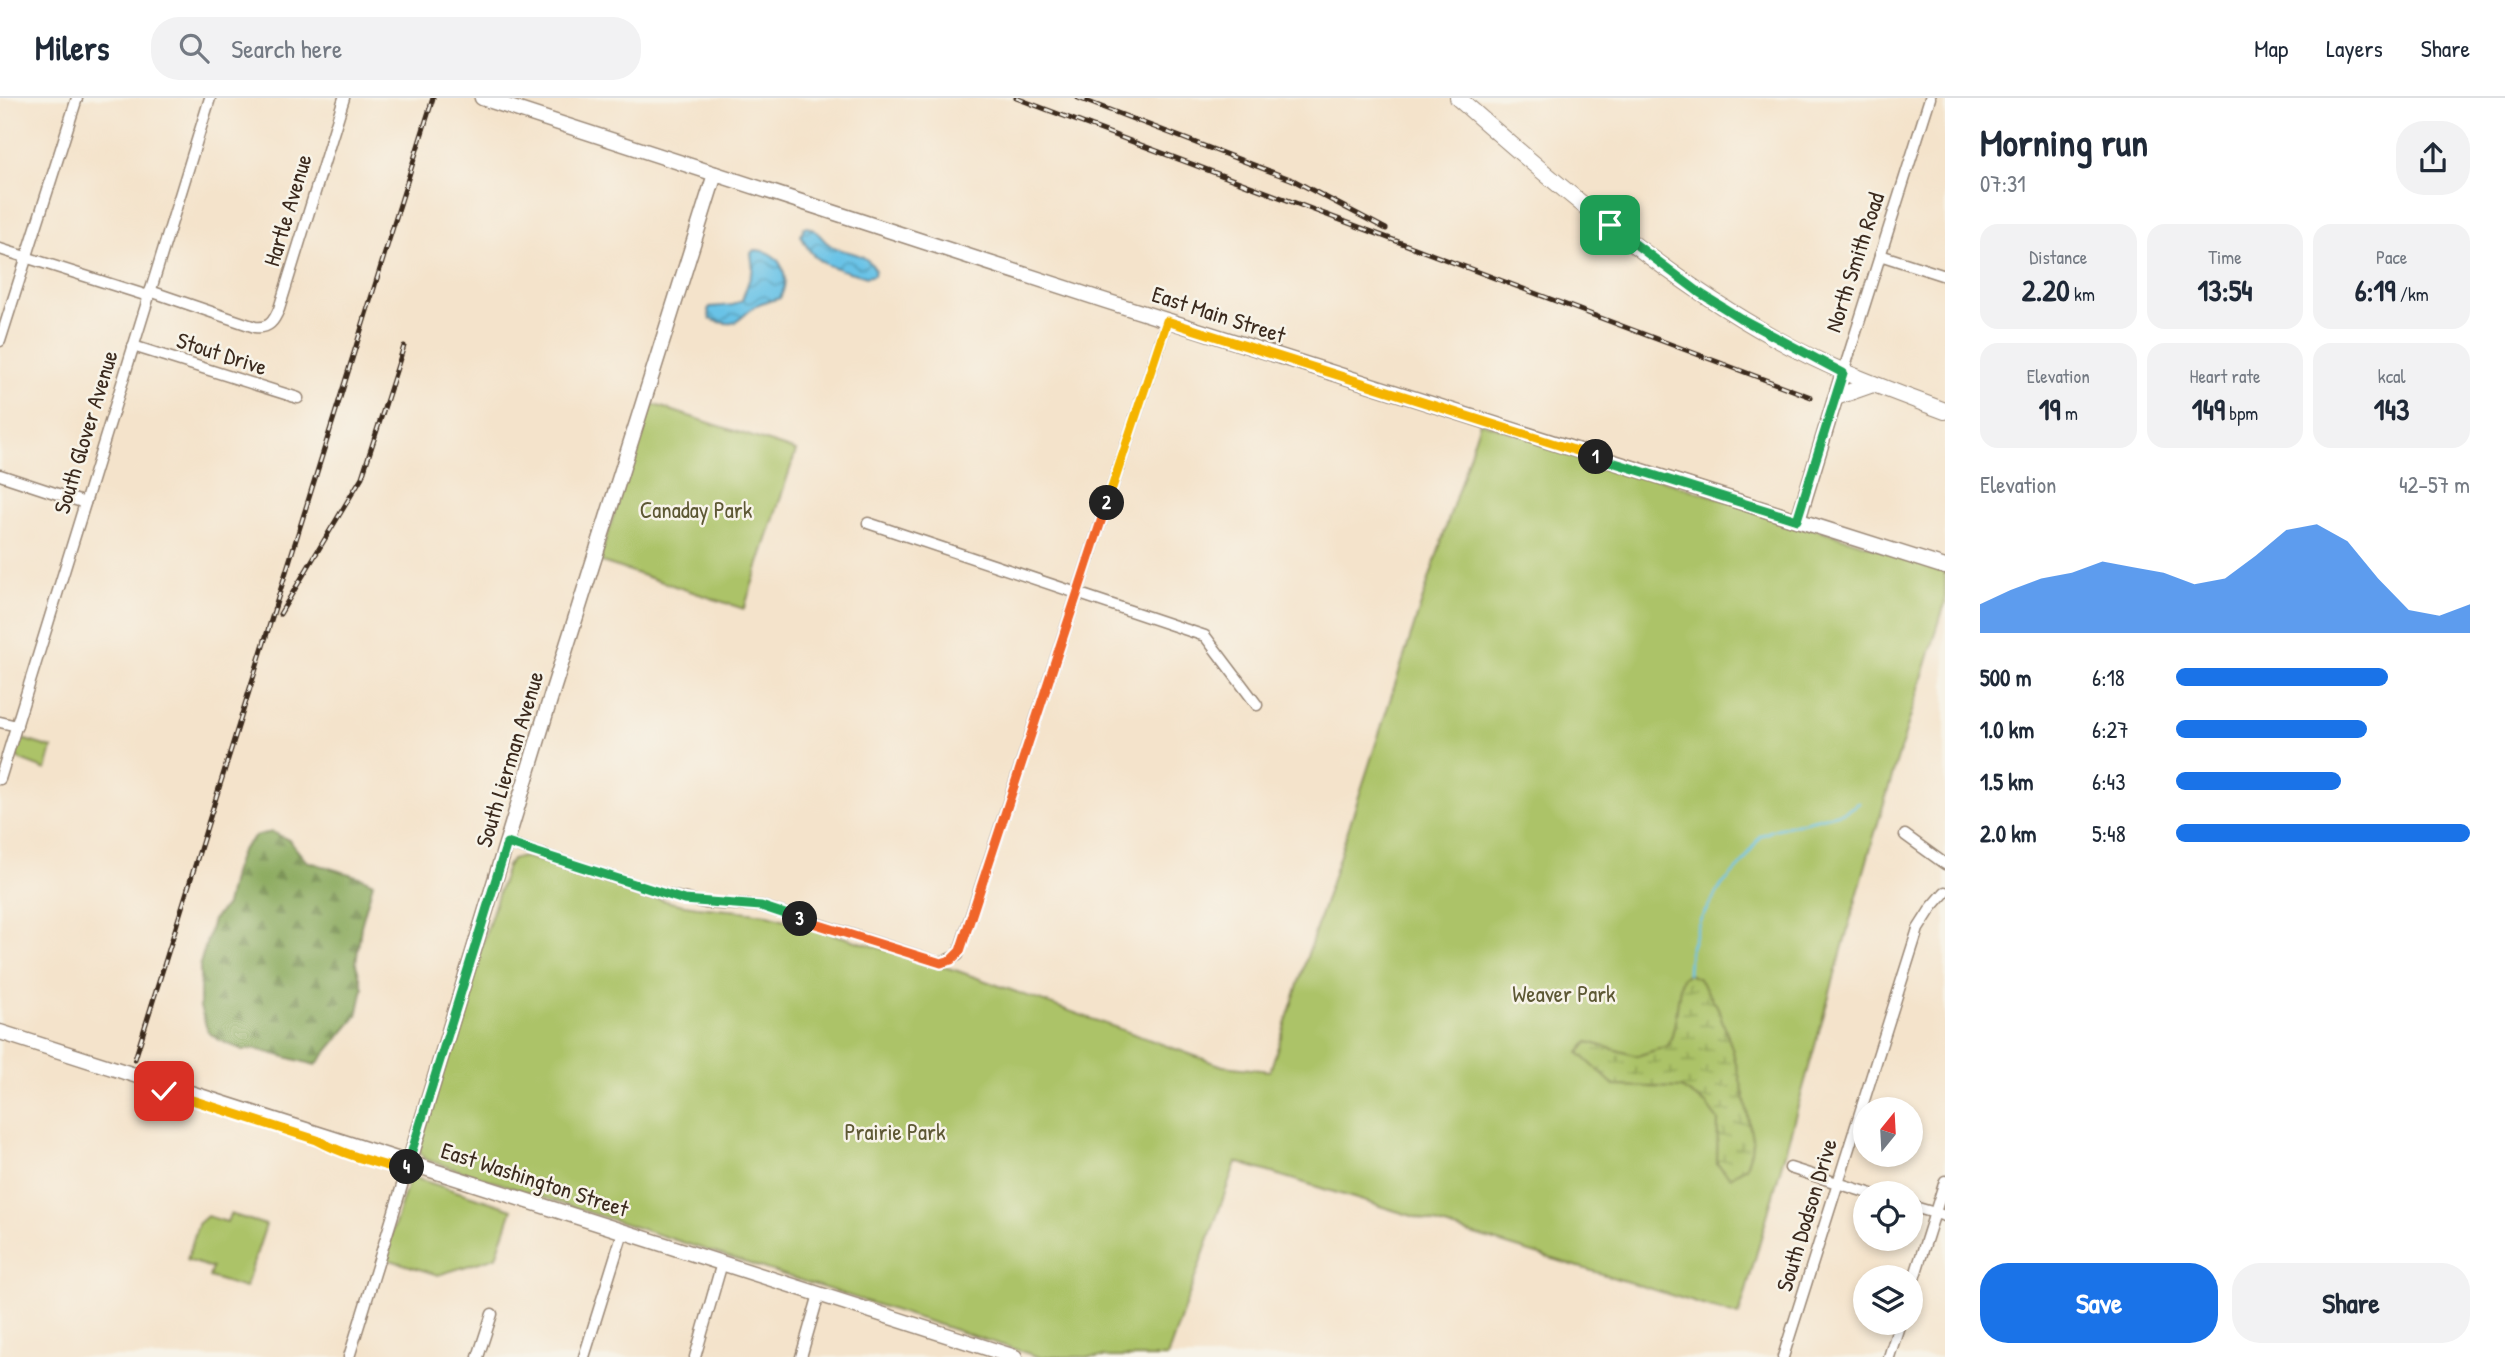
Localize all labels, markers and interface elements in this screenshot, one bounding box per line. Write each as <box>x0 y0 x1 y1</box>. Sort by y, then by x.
search box <box>151 17 641 80</box>
text: Milers <box>35 26 109 70</box>
icon: search <box>175 29 213 67</box>
text: Search here <box>231 31 342 66</box>
text: Map <box>2254 32 2288 64</box>
text: Layers <box>2326 32 2383 64</box>
text: Share <box>2421 32 2470 64</box>
text: Morning run <box>1980 116 2148 168</box>
button: share <box>2396 121 2470 195</box>
street label: Hartle Avenue <box>255 150 319 270</box>
text: 07:31 <box>1980 168 2026 199</box>
street label: North Smith Road <box>1817 188 1891 336</box>
pin <box>1580 195 1640 255</box>
icon: arrive <box>1591 206 1629 244</box>
text: Distance <box>2029 244 2087 270</box>
text: Time <box>2208 244 2242 270</box>
text: Pace <box>2376 244 2407 270</box>
text: 2.20 <box>2022 270 2070 310</box>
text: 13:54 <box>2197 270 2253 310</box>
text: 6:19 <box>2355 270 2395 310</box>
street label: East Main Street <box>1148 278 1291 350</box>
text: km <box>2070 281 2095 307</box>
text: /km <box>2395 281 2429 307</box>
street label: Stout Drive <box>173 324 271 382</box>
street label: South Glover Avenue <box>45 347 125 517</box>
text: Elevation <box>2027 363 2090 389</box>
text: Heart rate <box>2190 363 2260 389</box>
text: kcal <box>2378 363 2406 389</box>
text: 19 <box>2039 389 2061 429</box>
text: 149 <box>2192 389 2225 429</box>
text: 143 <box>2374 389 2409 429</box>
text: m <box>2061 400 2078 426</box>
text: bpm <box>2225 400 2258 426</box>
pin: 1 <box>1578 440 1614 474</box>
text: 1 <box>1592 443 1599 469</box>
text: Elevation <box>1980 469 2056 500</box>
text: 42–57 m <box>2399 469 2470 500</box>
pin: 2 <box>1090 486 1124 520</box>
text: 2 <box>1102 489 1111 515</box>
park label: Canaday Park <box>640 494 753 525</box>
text: 500 m <box>1980 662 2031 693</box>
text: 6:18 <box>2092 662 2125 693</box>
street label: South Lierman Avenue <box>468 667 550 851</box>
text: 1.0 km <box>1980 714 2034 745</box>
text: 6:27 <box>2092 714 2129 745</box>
text: 1.5 km <box>1980 766 2033 797</box>
text: 6:43 <box>2092 766 2125 797</box>
text: 2.0 km <box>1980 818 2036 849</box>
text: 5:48 <box>2092 818 2126 849</box>
pin: 3 <box>782 902 818 936</box>
text: 3 <box>795 905 804 931</box>
park label: Weaver Park <box>1512 978 1616 1009</box>
pin <box>134 1061 194 1121</box>
icon: check <box>145 1072 183 1110</box>
north arrow <box>1853 1097 1923 1167</box>
map controls <box>1853 1097 1923 1335</box>
park label: Prairie Park <box>844 1116 946 1147</box>
street label: East Washington Street <box>437 1134 634 1224</box>
street label: South Dodson Drive <box>1768 1135 1844 1295</box>
pin: 4 <box>390 1150 424 1184</box>
text: 4 <box>403 1153 410 1179</box>
button: locate <box>1853 1181 1923 1251</box>
button: Save <box>1980 1263 2218 1343</box>
button: Share <box>2232 1263 2470 1343</box>
button: layers <box>1853 1265 1923 1335</box>

